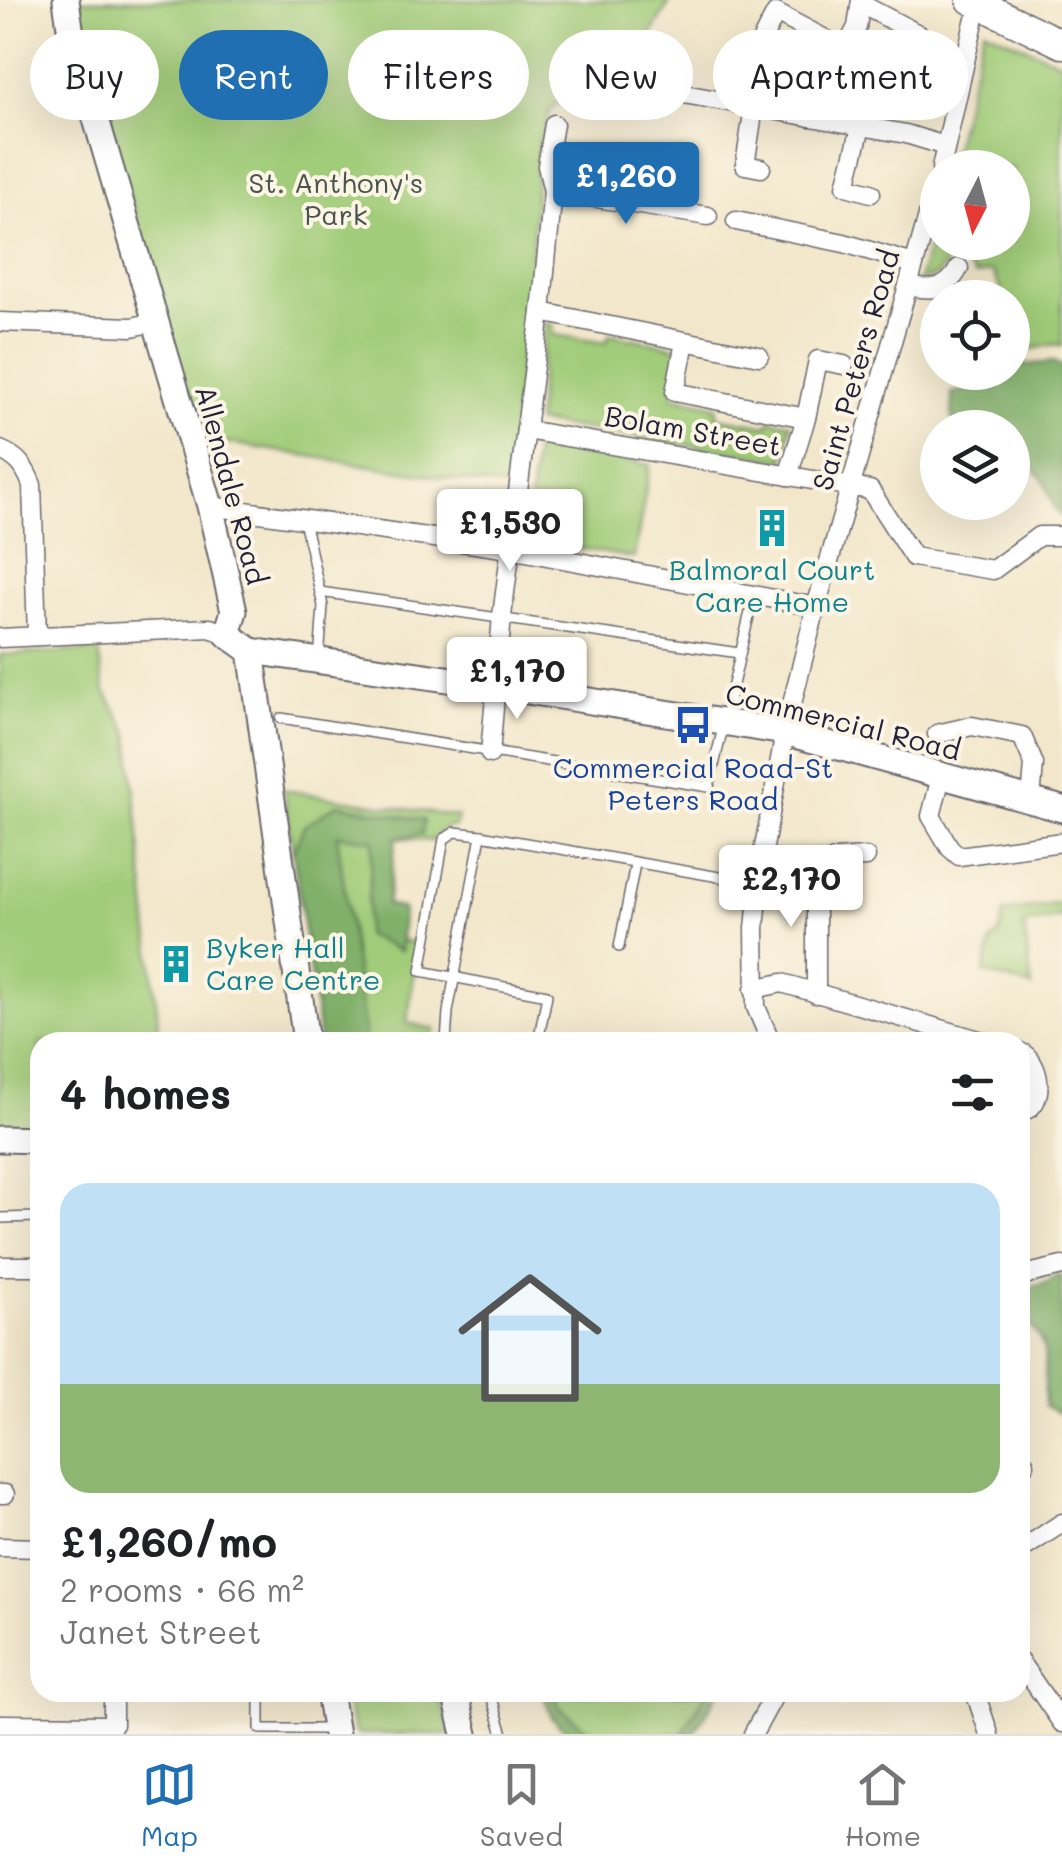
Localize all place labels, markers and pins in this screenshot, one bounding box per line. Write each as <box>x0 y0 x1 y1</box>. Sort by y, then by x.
pin: £1,260 <box>545 142 707 227</box>
pin: £1,530 <box>429 489 591 574</box>
building icon: Balmoral Court Care Home <box>751 507 793 549</box>
place label: Balmoral Court Care Home <box>669 551 875 619</box>
pin: £1,170 <box>436 637 598 722</box>
bus stop icon: Commercial Road-St Peters Road <box>672 704 714 746</box>
place label: Commercial Road-St Peters Road <box>553 749 833 817</box>
pin: £2,170 <box>710 845 872 930</box>
place label: Byker Hall Care Centre <box>206 929 380 997</box>
building icon: Byker Hall Care Centre <box>155 943 197 985</box>

